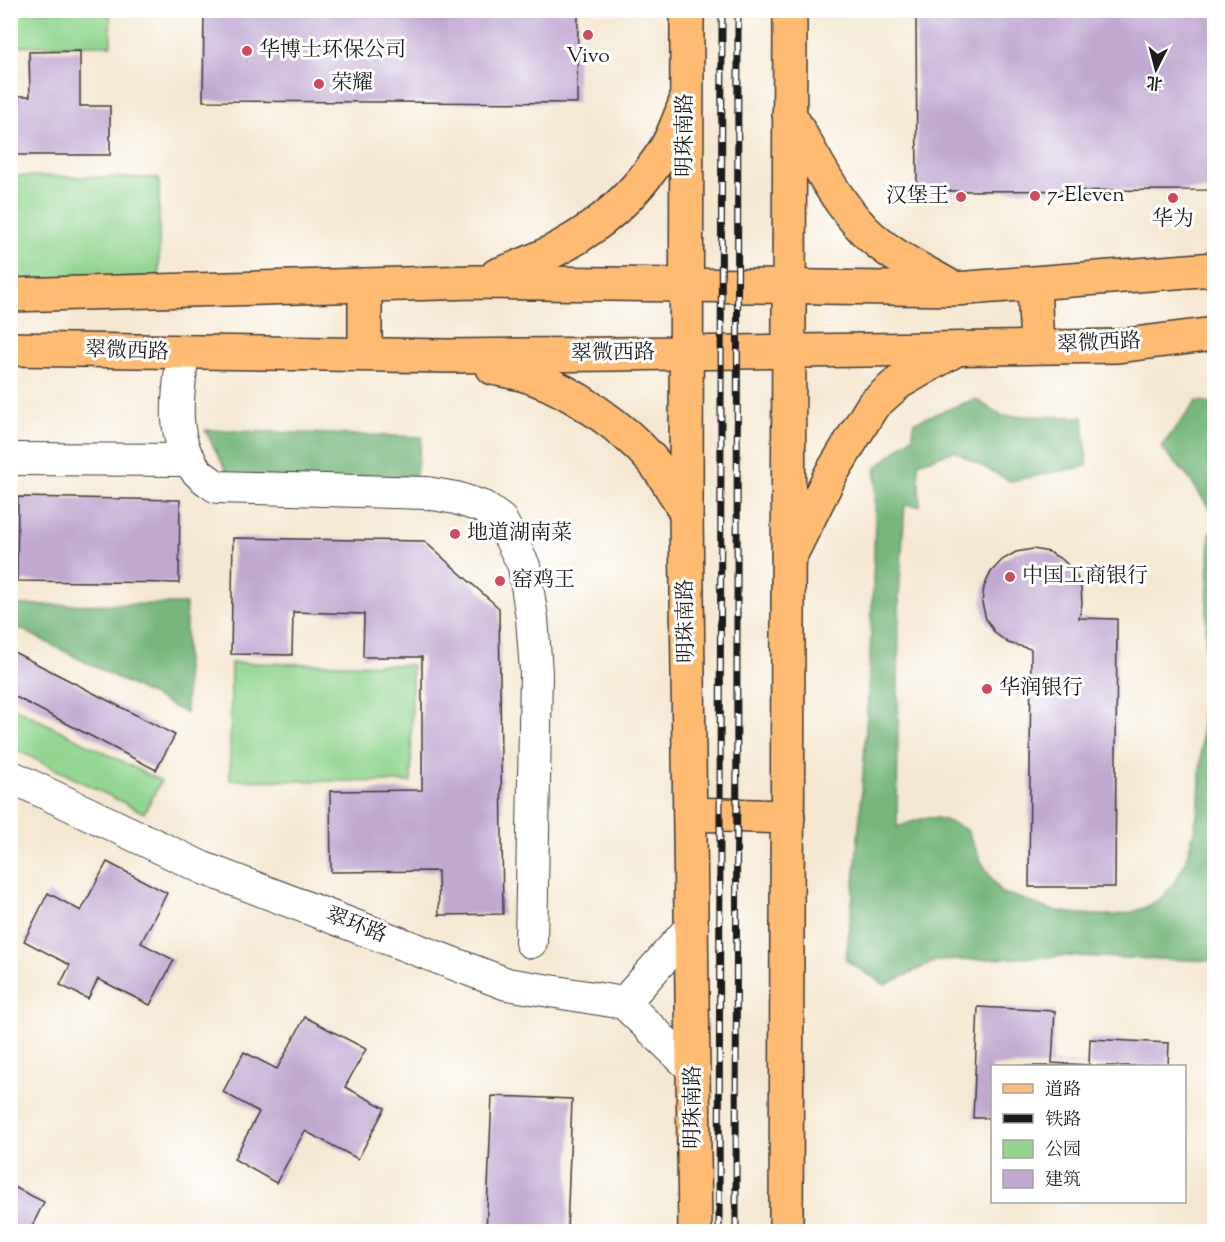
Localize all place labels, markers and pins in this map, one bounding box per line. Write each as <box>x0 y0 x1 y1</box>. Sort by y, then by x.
marker: Vivo <box>581 28 595 42</box>
place label: 华博士环保公司 <box>259 36 406 66</box>
place label: Vivo <box>566 42 610 72</box>
marker: 华博士环保公司 <box>240 44 254 58</box>
place label: 荣耀 <box>331 69 373 99</box>
marker: 荣耀 <box>312 77 326 91</box>
place label: 7-Eleven <box>1047 181 1125 211</box>
place label: 汉堡王 <box>886 182 949 212</box>
marker: 7-Eleven <box>1028 189 1042 203</box>
marker: 汉堡王 <box>954 190 968 204</box>
marker: 华为 <box>1166 191 1180 205</box>
place label: 华为 <box>1152 205 1194 235</box>
place label: 地道湖南菜 <box>467 519 572 549</box>
marker: 地道湖南菜 <box>448 527 462 541</box>
place label: 中国工商银行 <box>1022 562 1148 592</box>
place label: 窑鸡王 <box>512 566 575 596</box>
marker: 中国工商银行 <box>1003 570 1017 584</box>
marker: 窑鸡王 <box>493 574 507 588</box>
place label: 华润银行 <box>999 674 1083 704</box>
marker: 华润银行 <box>980 682 994 696</box>

